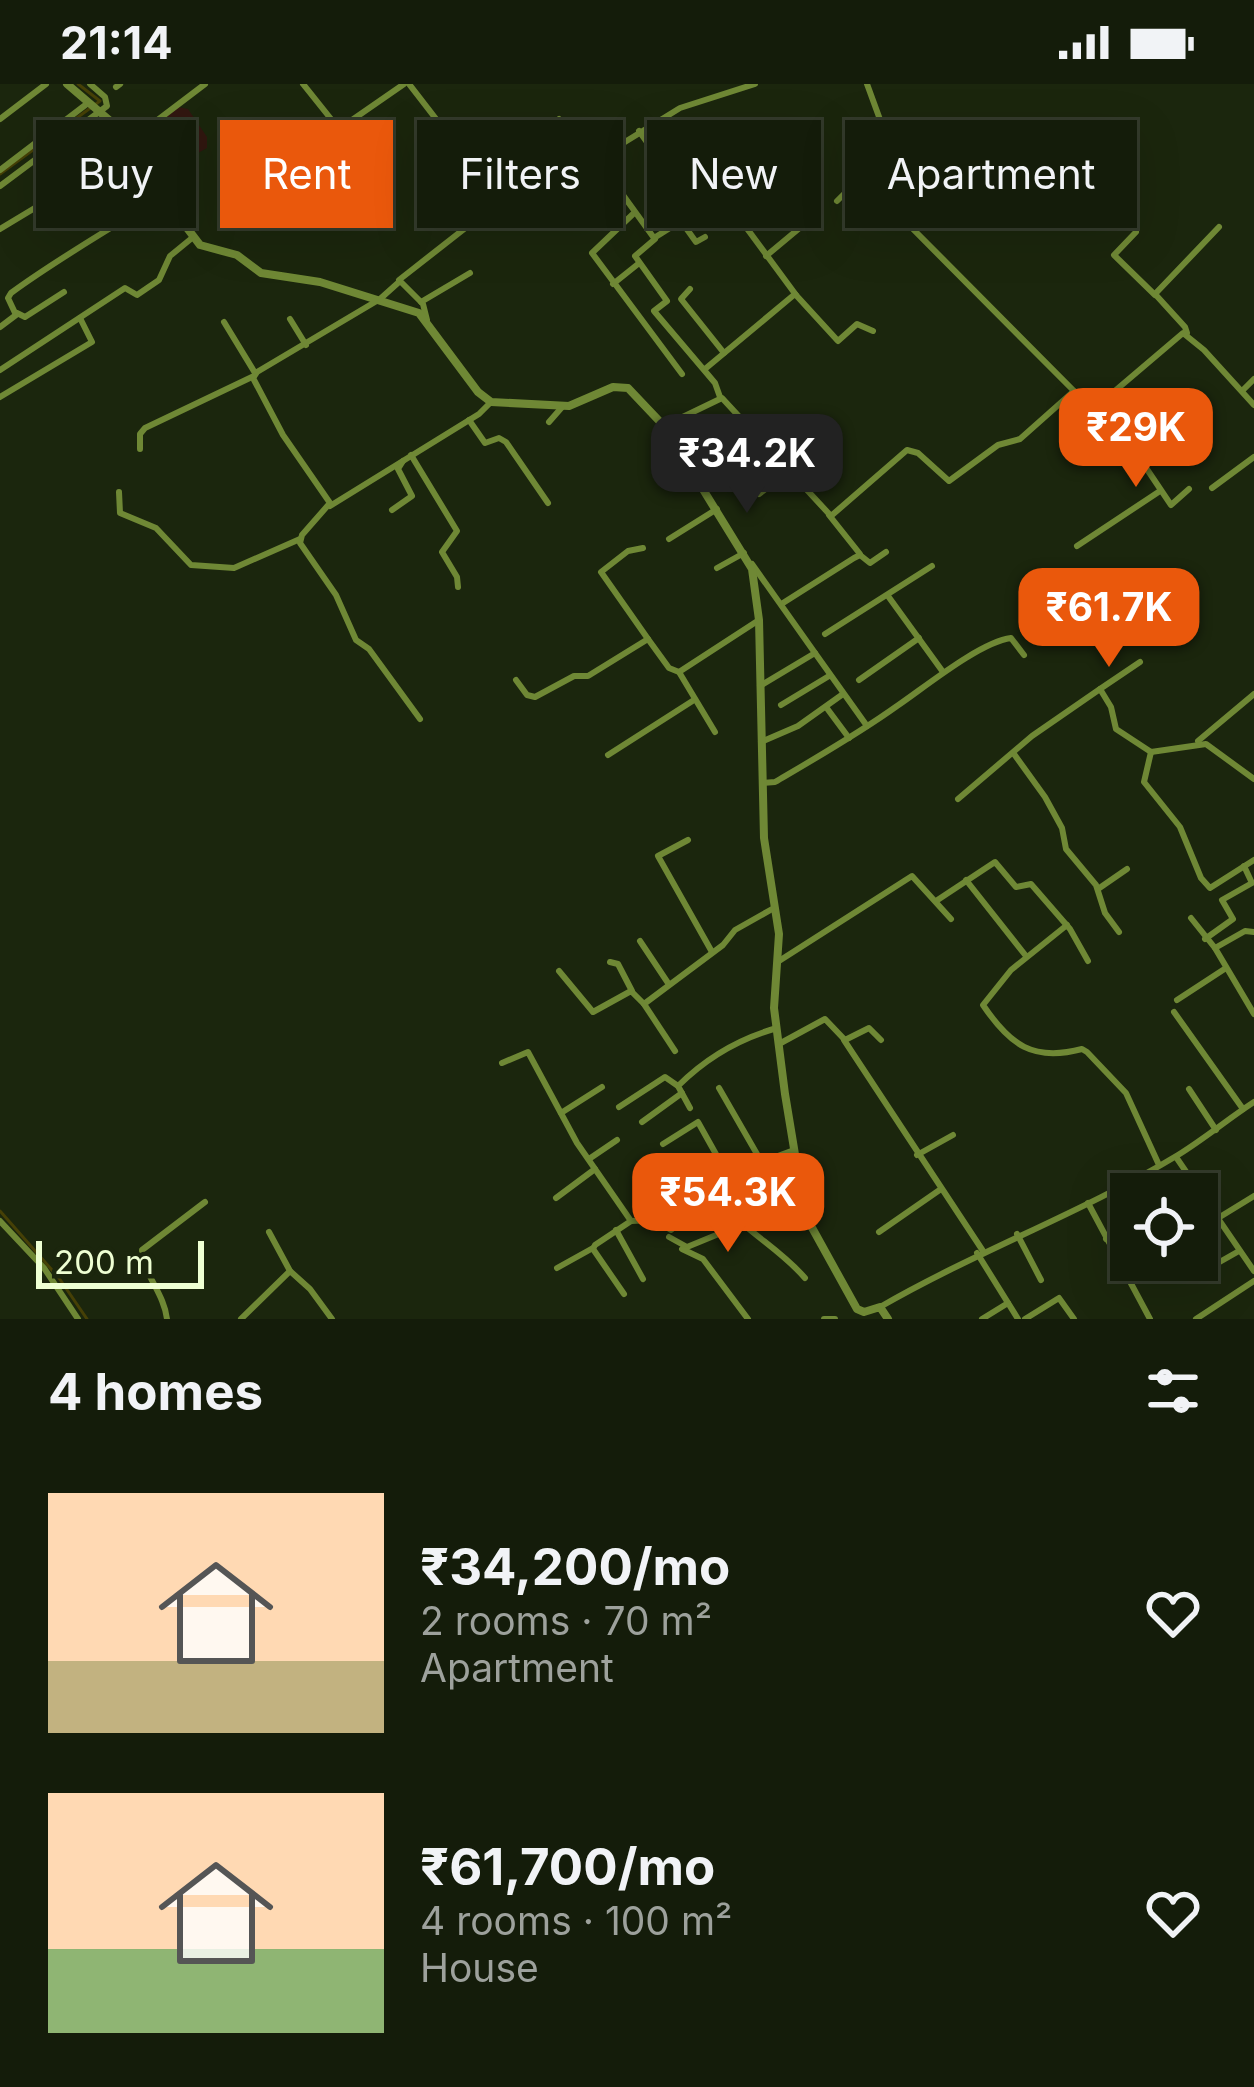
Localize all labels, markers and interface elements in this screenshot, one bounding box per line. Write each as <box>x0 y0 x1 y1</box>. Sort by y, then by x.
text: 21:14 <box>60 15 173 70</box>
chip: Buy <box>36 120 196 228</box>
chip: Rent <box>220 120 393 228</box>
chip: Filters <box>417 120 623 228</box>
chip: New <box>647 120 821 228</box>
chip: Apartment <box>845 120 1137 228</box>
pin: ₹29K <box>1065 388 1207 490</box>
text: ₹29K <box>1086 403 1186 450</box>
pin: ₹34.2K <box>649 414 845 516</box>
text: ₹34.2K <box>678 429 816 476</box>
pin: ₹61.7K <box>1011 568 1207 670</box>
text: ₹61.7K <box>1045 583 1173 630</box>
pin: ₹54.3K <box>630 1153 826 1255</box>
text: ₹54.3K <box>659 1168 797 1215</box>
map controls <box>1110 1173 1218 1281</box>
button: locate <box>1110 1173 1218 1281</box>
scale bar <box>36 1235 204 1288</box>
text: 200 m <box>54 1242 154 1282</box>
icon: filters <box>1140 1358 1206 1424</box>
text: 4 homes <box>48 1361 263 1422</box>
text: ₹34,200/mo <box>420 1536 730 1597</box>
icon: home <box>144 1541 288 1685</box>
icon: heart <box>1140 1580 1206 1646</box>
text: 2 rooms · 70 m² <box>420 1597 712 1644</box>
text: Apartment <box>420 1644 614 1691</box>
text: ₹61,700/mo <box>420 1836 715 1897</box>
icon: home <box>144 1841 288 1985</box>
icon: heart <box>1140 1880 1206 1946</box>
text: 4 rooms · 100 m² <box>420 1897 732 1944</box>
text: House <box>420 1944 539 1991</box>

